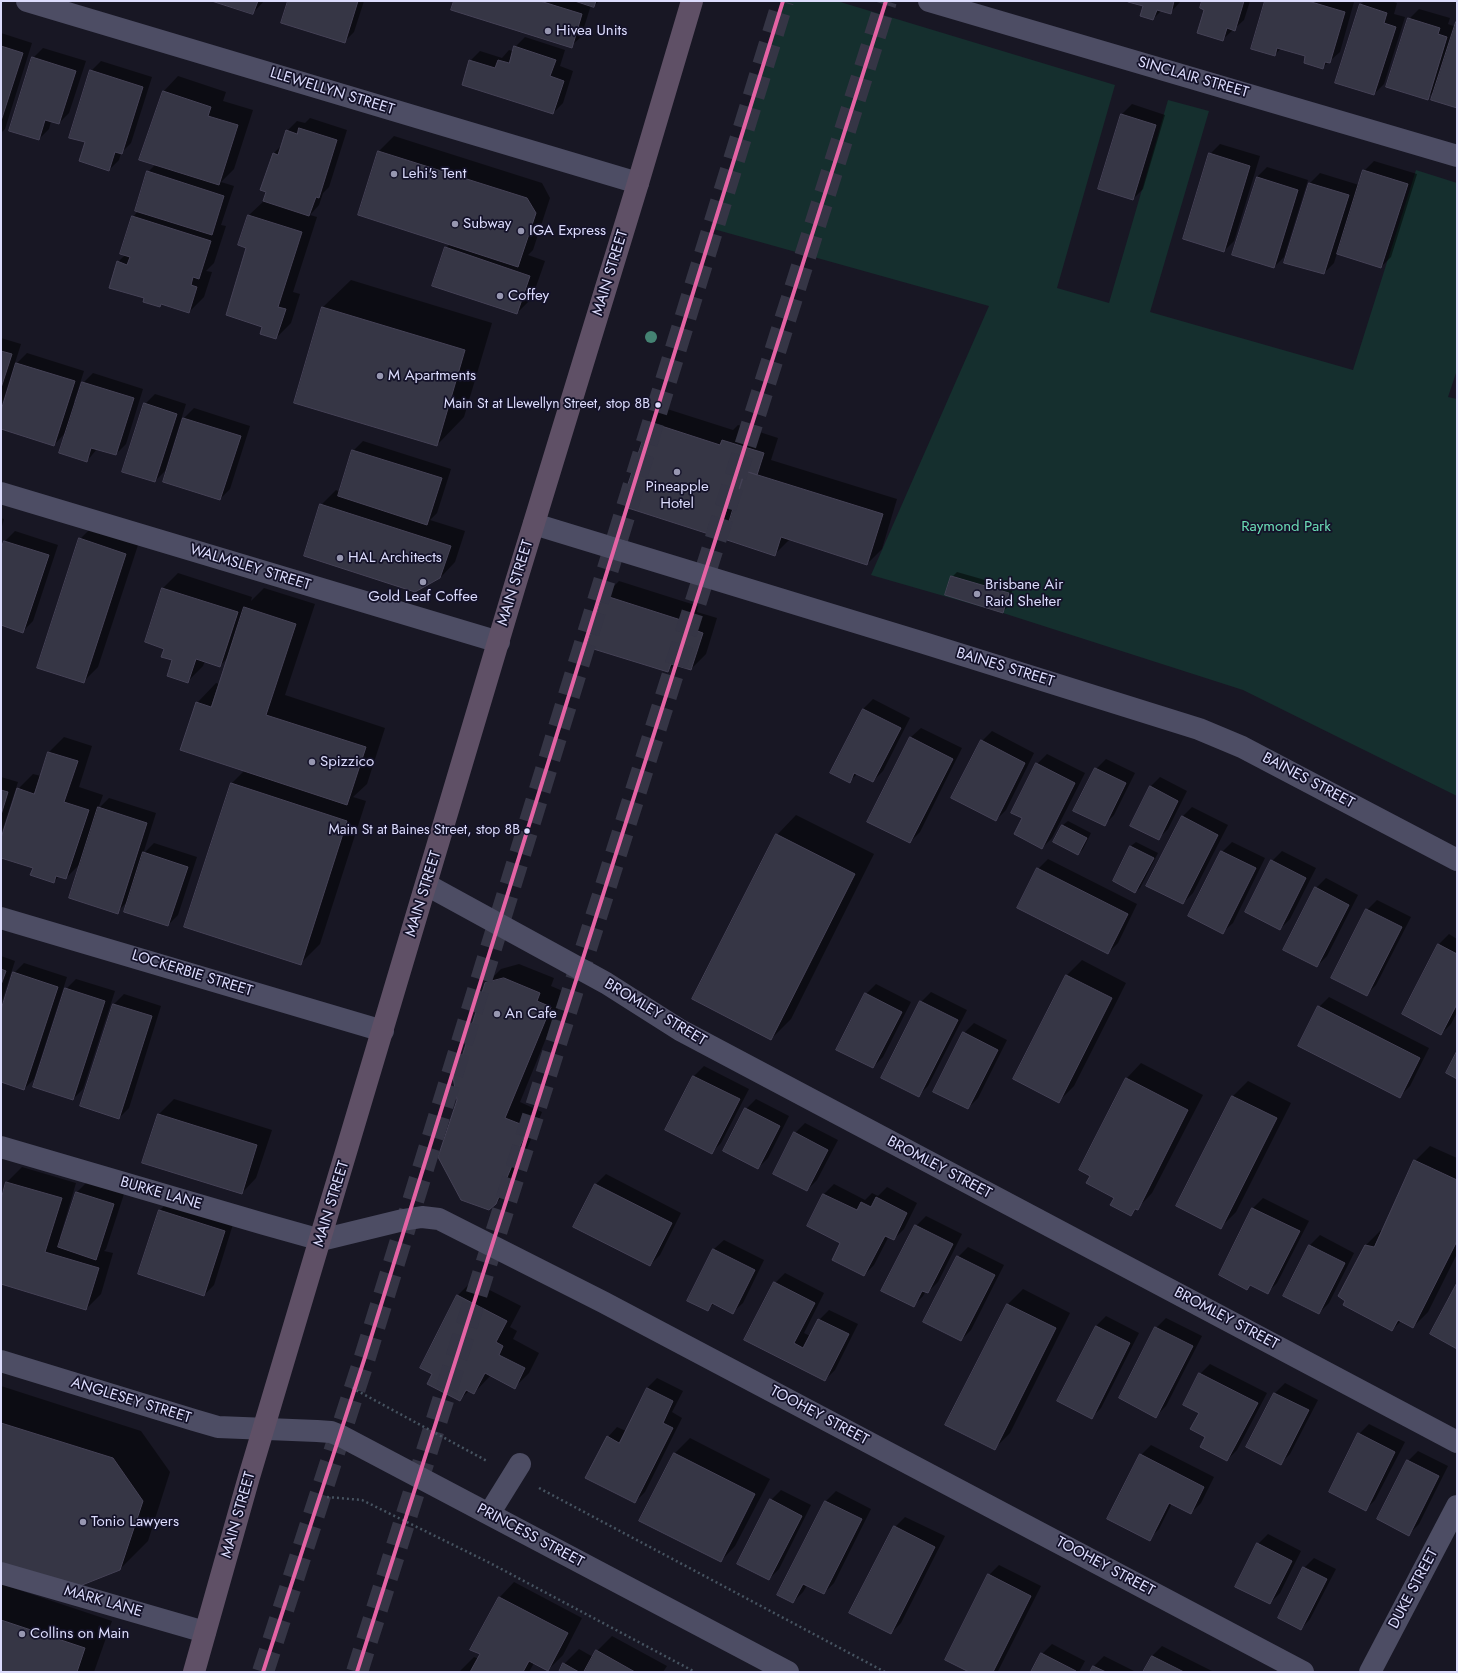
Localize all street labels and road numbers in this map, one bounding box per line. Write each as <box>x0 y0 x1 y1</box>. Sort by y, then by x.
street label: SINCLAIR STREET <box>1135 54 1251 102</box>
street label: LLEWELLYN STREET <box>268 65 396 119</box>
street label: MAIN STREET <box>589 228 633 318</box>
street label: MAIN STREET <box>494 538 538 628</box>
street label: WALMSLEY STREET <box>187 541 313 595</box>
street label: BAINES STREET <box>954 645 1056 691</box>
street label: BAINES STREET <box>1259 749 1357 813</box>
street label: MAIN STREET <box>402 849 446 939</box>
street label: LOCKERBIE STREET <box>129 947 255 1001</box>
street label: BROMLEY STREET <box>601 975 709 1051</box>
street label: BROMLEY STREET <box>884 1133 994 1203</box>
street label: MAIN STREET <box>310 1159 354 1249</box>
street label: BURKE LANE <box>118 1174 204 1214</box>
street label: BROMLEY STREET <box>1171 1284 1281 1354</box>
street label: ANGLESEY STREET <box>69 1374 193 1428</box>
street label: TOOHEY STREET <box>767 1382 871 1450</box>
street label: MAIN STREET <box>218 1470 260 1560</box>
street label: PRINCESS STREET <box>473 1500 587 1572</box>
street label: TOOHEY STREET <box>1053 1533 1157 1601</box>
street label: DUKE STREET <box>1385 1546 1443 1632</box>
street label: MARK LANE <box>62 1582 144 1622</box>

